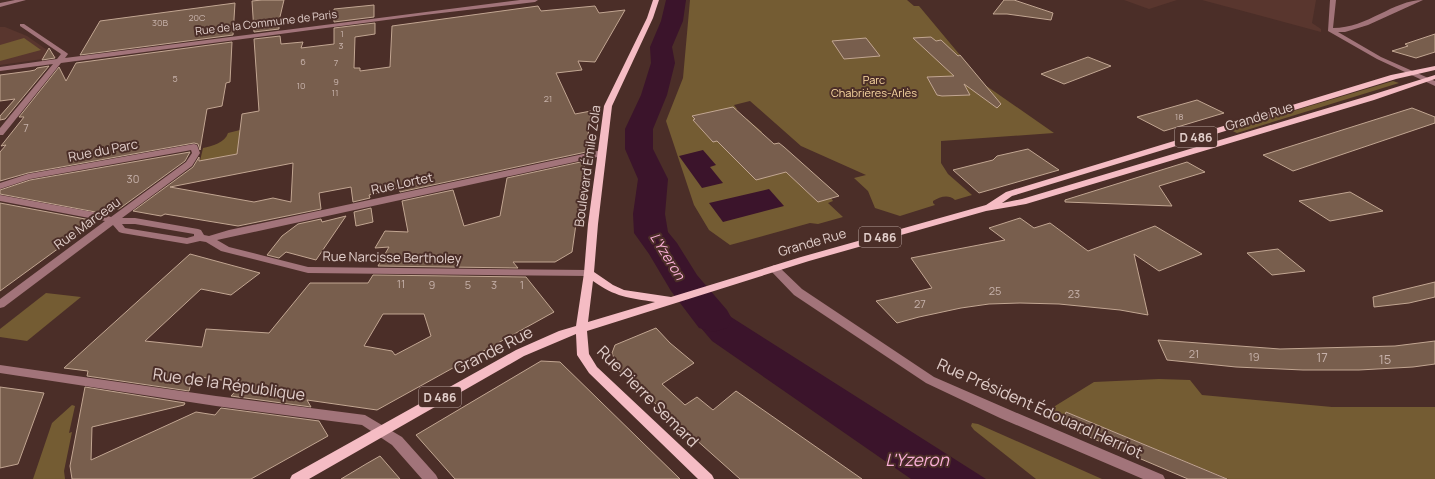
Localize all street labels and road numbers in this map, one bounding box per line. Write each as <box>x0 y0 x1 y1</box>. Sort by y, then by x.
street label: Rue de la Commune de Paris <box>194 6 338 38</box>
street label: Grande Rue <box>1223 97 1295 135</box>
street label: Boulevard Émile Zola <box>570 104 604 228</box>
road number: D 486 <box>1175 127 1217 147</box>
street label: Rue du Parc <box>67 134 139 166</box>
street label: Rue Lortet <box>369 168 435 198</box>
street label: Rue Marceau <box>50 193 124 253</box>
street label: Grande Rue <box>776 224 848 260</box>
road number: D 486 <box>859 227 901 247</box>
street label: Rue Narcisse Bertholey <box>322 247 462 267</box>
street label: Grande Rue <box>450 321 536 379</box>
street label: Rue Pierre Semard <box>592 340 704 452</box>
street label: Rue Président Édouard Herriot <box>934 353 1146 463</box>
street label: Rue de la République <box>151 362 307 406</box>
road number: D 486 <box>419 387 461 407</box>

